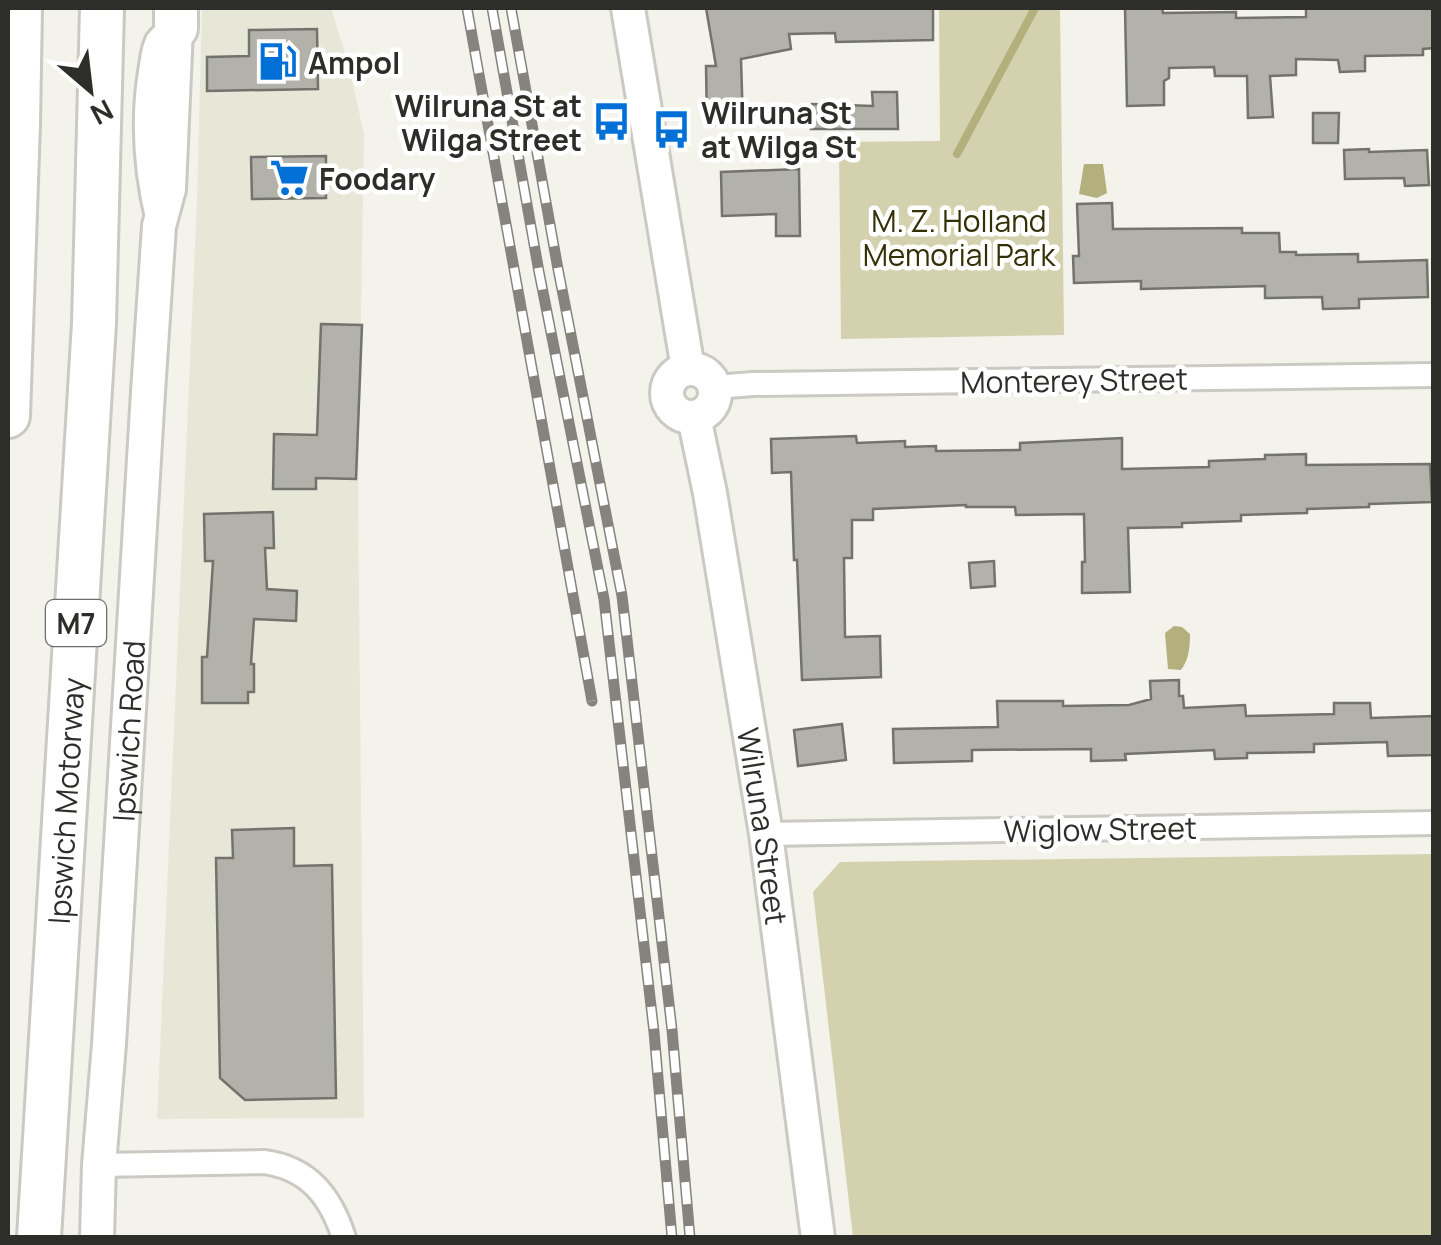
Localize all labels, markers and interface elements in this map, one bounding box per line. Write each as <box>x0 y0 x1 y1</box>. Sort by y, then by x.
north arrow <box>40 40 140 140</box>
fuel station icon: Ampol <box>257 41 299 83</box>
place label: Ampol <box>308 42 401 83</box>
place label: Wilruna St at Wilga Street <box>395 85 582 160</box>
text: N <box>84 91 120 134</box>
place label: Wilruna St at Wilga St <box>701 92 857 167</box>
bus stop icon: Wilruna St at Wilga Street <box>591 101 633 143</box>
bus stop icon: Wilruna St at Wilga St <box>650 108 692 150</box>
supermarket icon: Foodary <box>268 157 310 199</box>
place label: Foodary <box>319 158 436 199</box>
park label: M. Z. Holland Memorial Park <box>863 200 1056 275</box>
street label: Monterey Street <box>960 358 1188 402</box>
road number: M7 <box>46 600 106 646</box>
street label: Ipswich Road <box>102 639 154 823</box>
street label: Ipswich Motorway <box>37 676 93 925</box>
street label: Wilruna Street <box>728 724 798 927</box>
street label: Wiglow Street <box>1003 807 1197 851</box>

